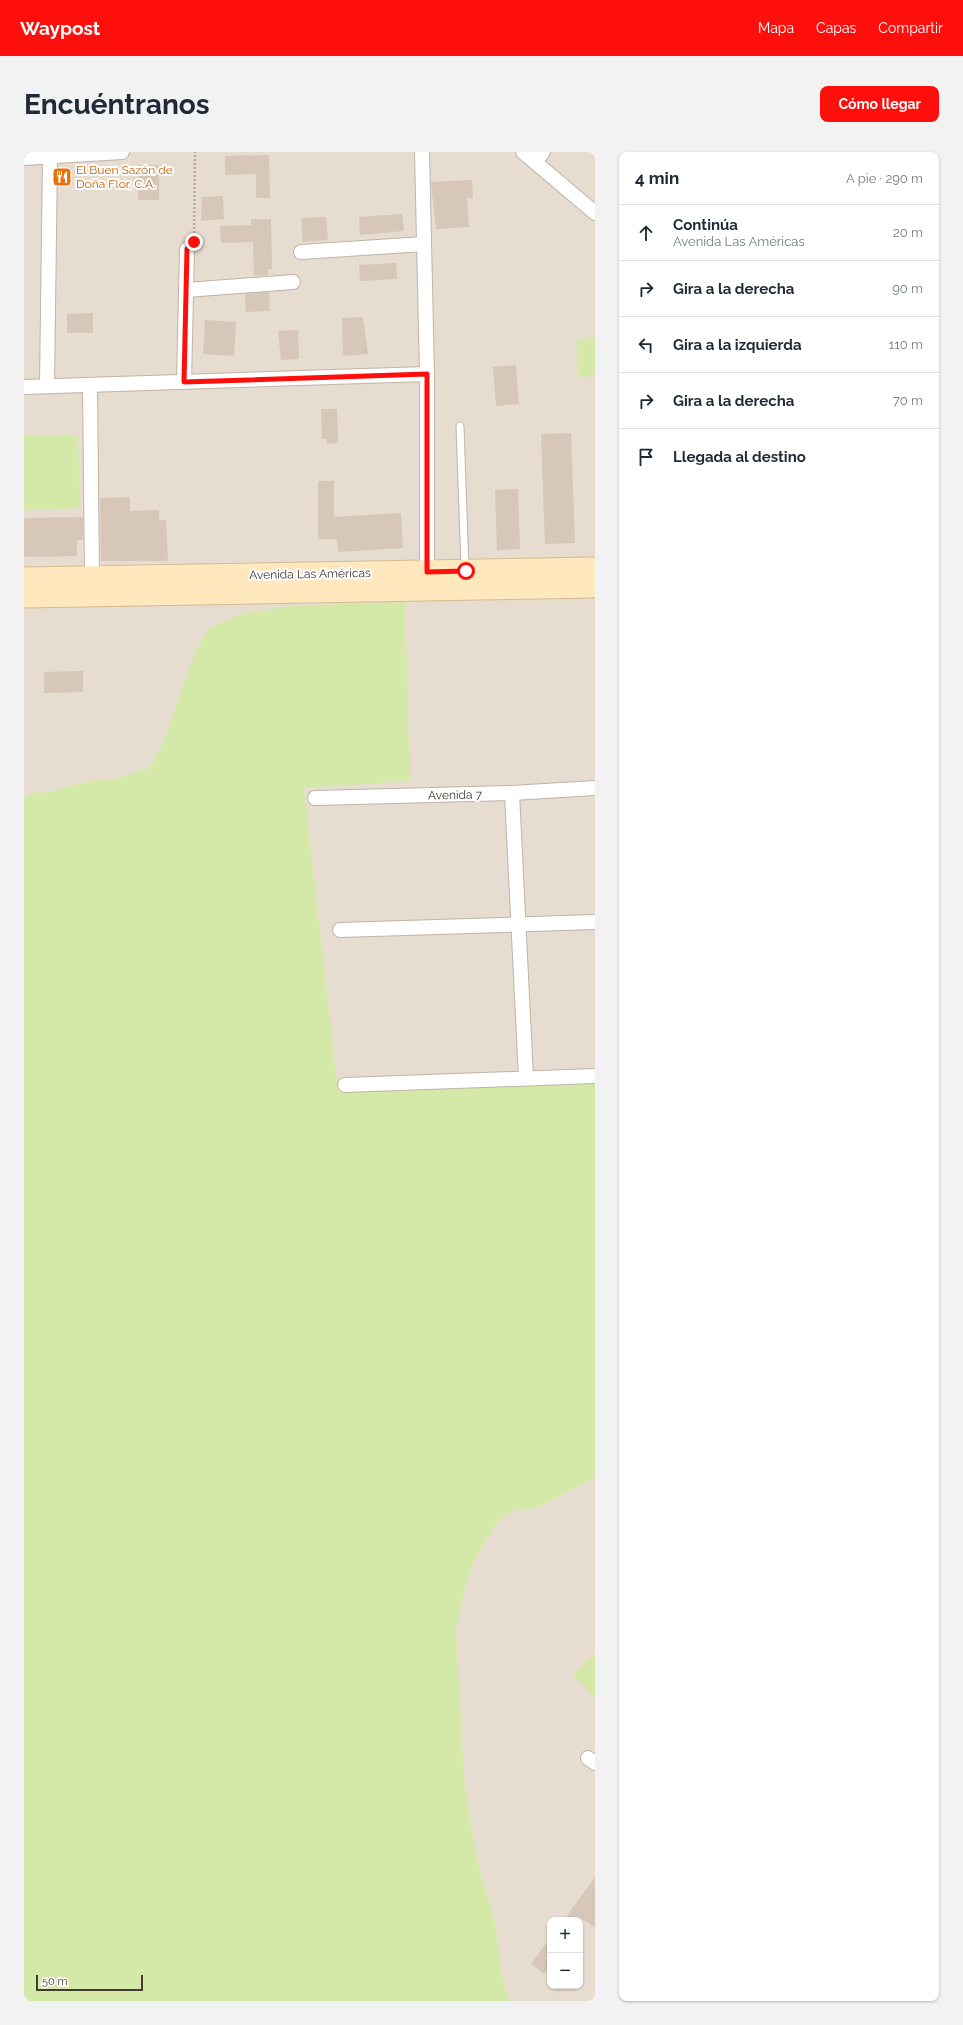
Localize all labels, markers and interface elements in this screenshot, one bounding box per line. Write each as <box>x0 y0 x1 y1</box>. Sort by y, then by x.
text: Waypost <box>20 17 100 39</box>
text: Mapa <box>758 20 794 36</box>
text: Capas <box>816 20 856 36</box>
text: Compartir <box>878 20 943 36</box>
button: Cómo llegar <box>820 86 939 122</box>
text: Encuéntranos <box>24 88 210 121</box>
place label: El Buen Sazón de Doña Flor, C.A. <box>76 163 173 191</box>
restaurant icon: El Buen Sazón de Doña Flor, C.A. <box>51 166 73 188</box>
text: 4 min <box>635 168 679 188</box>
text: A pie · 290 m <box>846 171 923 186</box>
text: Continúa <box>673 216 738 234</box>
icon: ahead <box>635 222 657 244</box>
text: 20 m <box>893 225 923 240</box>
route end <box>185 233 203 251</box>
text: Avenida Las Américas <box>673 234 805 249</box>
icon: right <box>635 278 657 300</box>
text: Gira a la derecha <box>673 280 794 298</box>
text: 90 m <box>892 281 923 296</box>
icon: left <box>635 334 657 356</box>
text: Gira a la izquierda <box>673 336 802 354</box>
text: 110 m <box>889 337 923 352</box>
icon: right <box>635 390 657 412</box>
text: Gira a la derecha <box>673 392 794 410</box>
text: 70 m <box>893 393 923 408</box>
icon: arrive <box>635 446 657 468</box>
text: Llegada al destino <box>673 448 806 466</box>
route start <box>457 562 475 580</box>
street label: Avenida Las Américas <box>249 566 371 582</box>
street label: Avenida 7 <box>428 788 483 802</box>
map controls <box>547 1917 583 1989</box>
button: + <box>547 1917 583 1953</box>
button: − <box>547 1953 583 1989</box>
scale bar <box>36 1973 143 1992</box>
text: 50 m <box>42 1975 68 1988</box>

